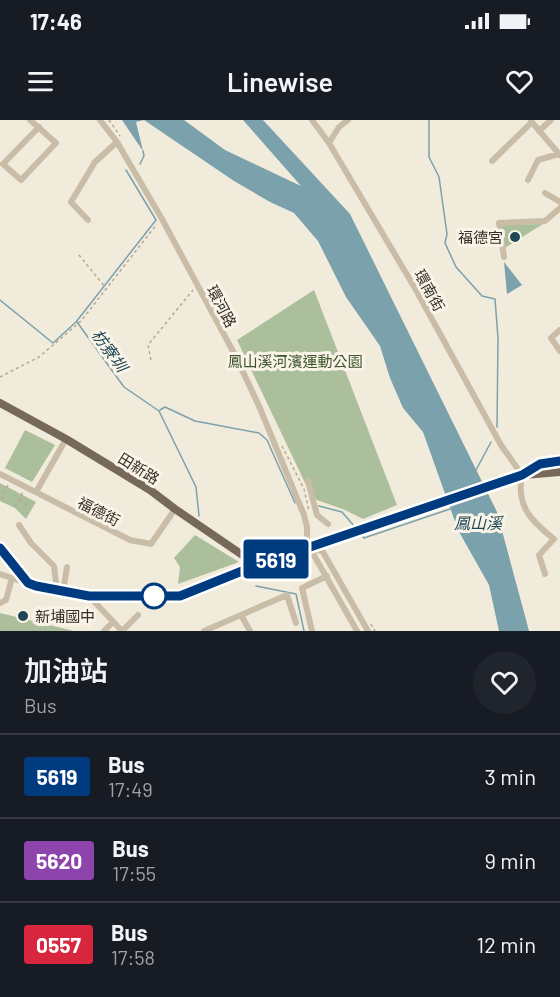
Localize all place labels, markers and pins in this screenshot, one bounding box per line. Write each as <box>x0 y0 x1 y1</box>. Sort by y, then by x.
place label: 福德宮 <box>458 228 503 246</box>
marker: 福德宮 <box>508 230 522 244</box>
unlabelled marker <box>141 583 167 609</box>
place label: 新埔國中 <box>35 607 95 625</box>
marker: 新埔國中 <box>16 609 30 623</box>

